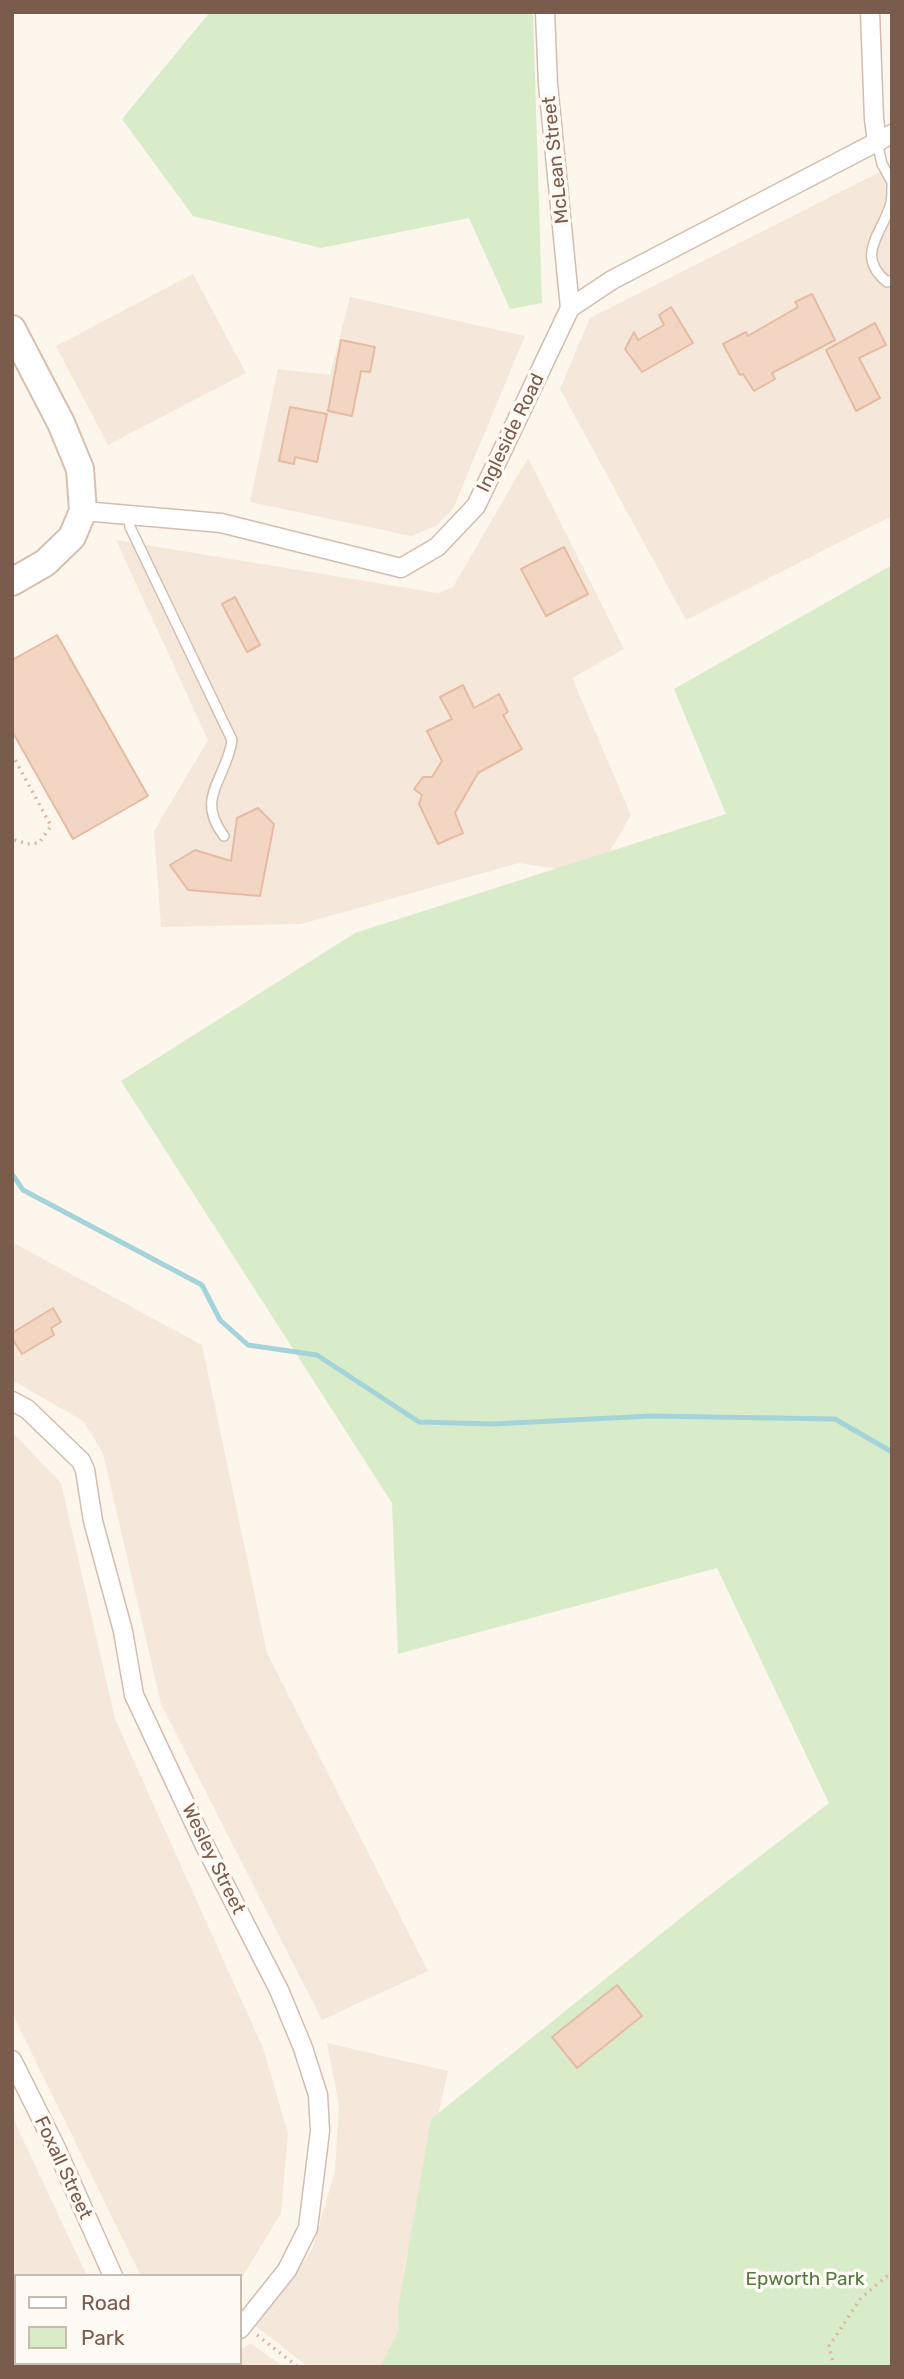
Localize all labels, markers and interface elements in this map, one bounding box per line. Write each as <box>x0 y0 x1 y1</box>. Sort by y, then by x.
street label: McLean Street <box>538 95 574 225</box>
street label: Ingleside Road <box>472 370 550 496</box>
street label: Wesley Street <box>176 1800 250 1918</box>
street label: Foxall Street <box>29 2113 97 2223</box>
park label: Epworth Park <box>746 2269 864 2291</box>
legend <box>14 2274 242 2365</box>
text: Road <box>81 2290 131 2315</box>
text: Park <box>81 2325 125 2350</box>

